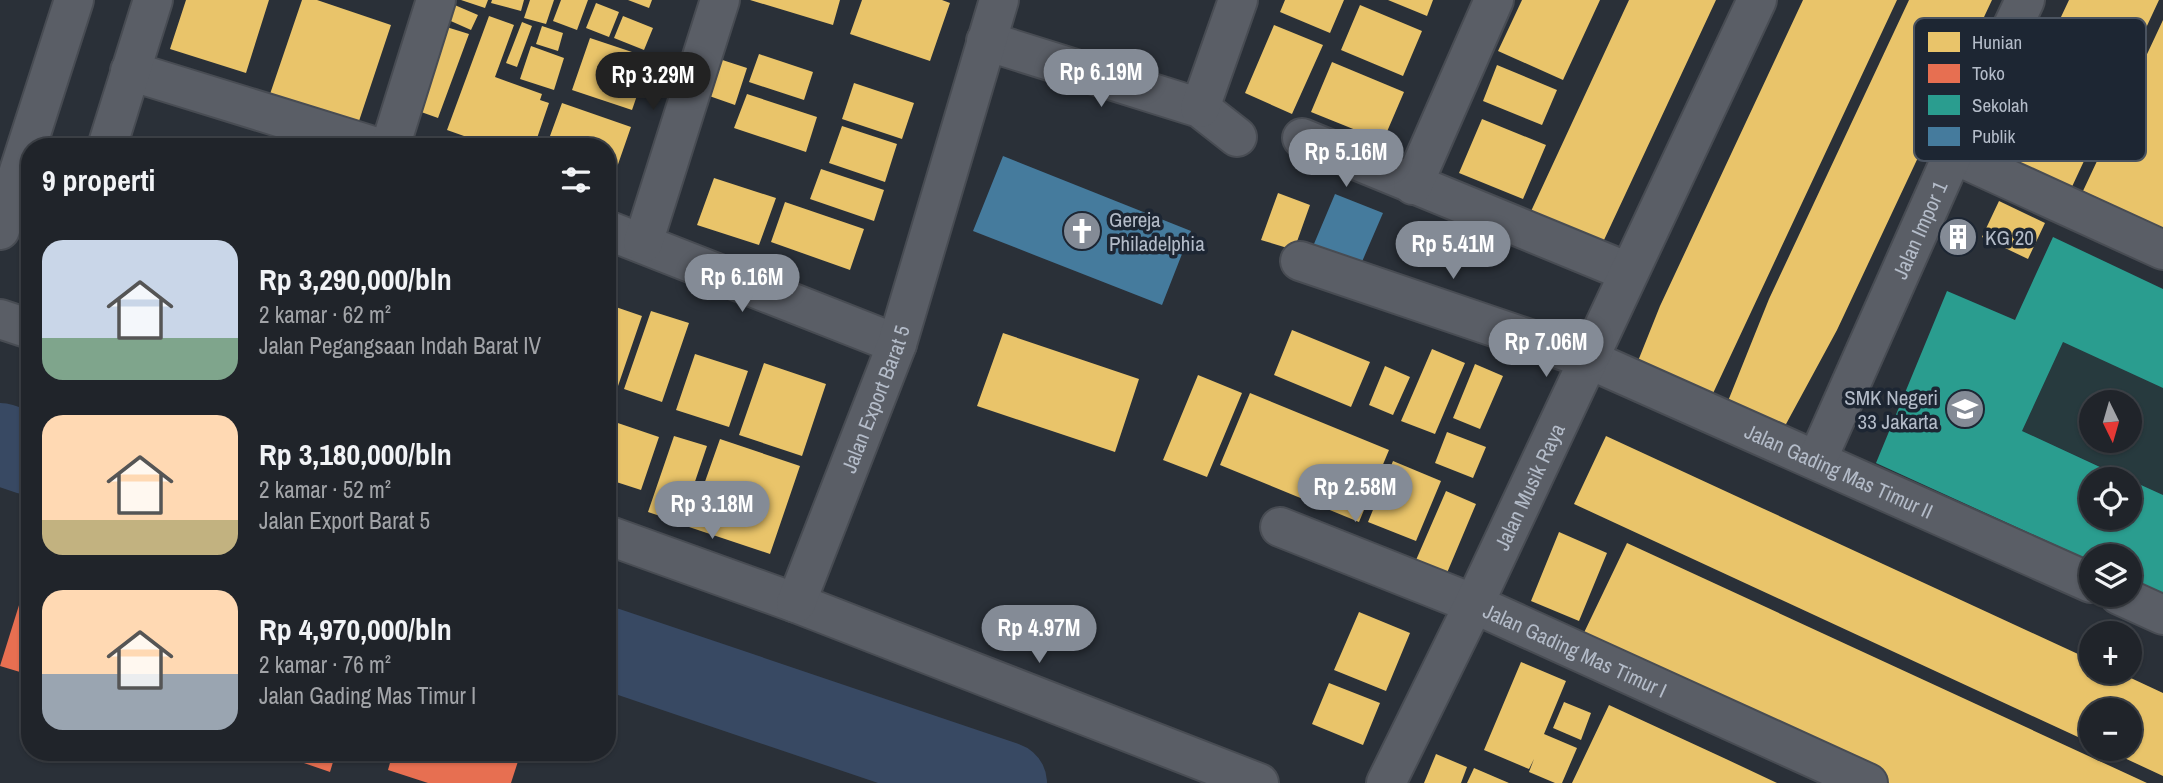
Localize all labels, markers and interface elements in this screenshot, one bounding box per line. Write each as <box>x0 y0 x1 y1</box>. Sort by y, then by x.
legend <box>1914 18 2146 161</box>
text: Hunian <box>1972 29 2022 55</box>
pin: Rp 6.19M <box>1029 50 1173 109</box>
pin: Rp 3.29M <box>581 52 725 112</box>
text: Rp 6.19M <box>1060 56 1142 87</box>
text: Rp 3.29M <box>612 59 694 90</box>
text: Toko <box>1972 60 2005 86</box>
text: Sekolah <box>1972 92 2028 118</box>
text: Publik <box>1972 123 2016 149</box>
pin: Rp 5.16M <box>1274 130 1418 189</box>
text: Rp 5.16M <box>1305 136 1387 167</box>
text: 9 properti <box>42 160 155 200</box>
icon: filters <box>557 161 595 199</box>
street label: Jalan Impor 1 <box>1885 176 1954 283</box>
place label: Gereja Philadelphia <box>1109 205 1205 258</box>
church icon: Gereja Philadelphia <box>1061 210 1103 252</box>
building icon: KG 20 <box>1937 216 1979 258</box>
pin: Rp 5.41M <box>1381 222 1525 281</box>
place label: KG 20 <box>1985 223 2034 252</box>
text: Rp 5.41M <box>1412 228 1494 259</box>
pin: Rp 6.16M <box>670 254 814 314</box>
text: Rp 3,290,000/bln <box>259 259 452 299</box>
text: Rp 6.16M <box>701 261 783 292</box>
icon: home <box>98 268 182 352</box>
text: 2 kamar · 62 m² <box>259 299 391 330</box>
pin: Rp 7.06M <box>1474 320 1618 379</box>
street label: Jalan Export Barat 5 <box>834 322 916 477</box>
text: Rp 7.06M <box>1505 326 1587 357</box>
text: Jalan Pegangsaan Indah Barat IV <box>259 330 541 361</box>
place label: SMK Negeri 33 Jakarta <box>1844 383 1938 436</box>
school or university icon: SMK Negeri 33 Jakarta <box>1944 388 1986 430</box>
north arrow <box>2079 390 2142 453</box>
map controls <box>2079 390 2142 761</box>
street label: Jalan Gading Mas Timur II <box>1740 416 1938 525</box>
street label: Jalan Musik Raya <box>1487 418 1571 555</box>
text: Rp 3,180,000/bln <box>259 434 452 474</box>
icon: home <box>98 443 182 527</box>
pin: Rp 2.58M <box>1283 464 1427 524</box>
button: locate <box>2079 467 2142 530</box>
text: Rp 2.58M <box>1314 471 1396 502</box>
text: 2 kamar · 52 m² <box>259 474 391 505</box>
pin: Rp 3.18M <box>640 482 784 541</box>
text: Rp 3.18M <box>671 488 753 519</box>
text: Jalan Export Barat 5 <box>259 505 430 536</box>
button: layers <box>2079 544 2142 607</box>
street label: Jalan Gading Mas Timur I <box>1479 596 1672 704</box>
pin: Rp 4.97M <box>967 606 1111 665</box>
text: Rp 4,970,000/bln <box>259 609 452 649</box>
text: Rp 4.97M <box>998 612 1080 643</box>
icon: home <box>98 618 182 702</box>
button: + <box>2079 621 2142 684</box>
text: 2 kamar · 76 m² <box>259 649 391 680</box>
text: Jalan Gading Mas Timur I <box>259 680 476 711</box>
button: − <box>2079 698 2142 761</box>

